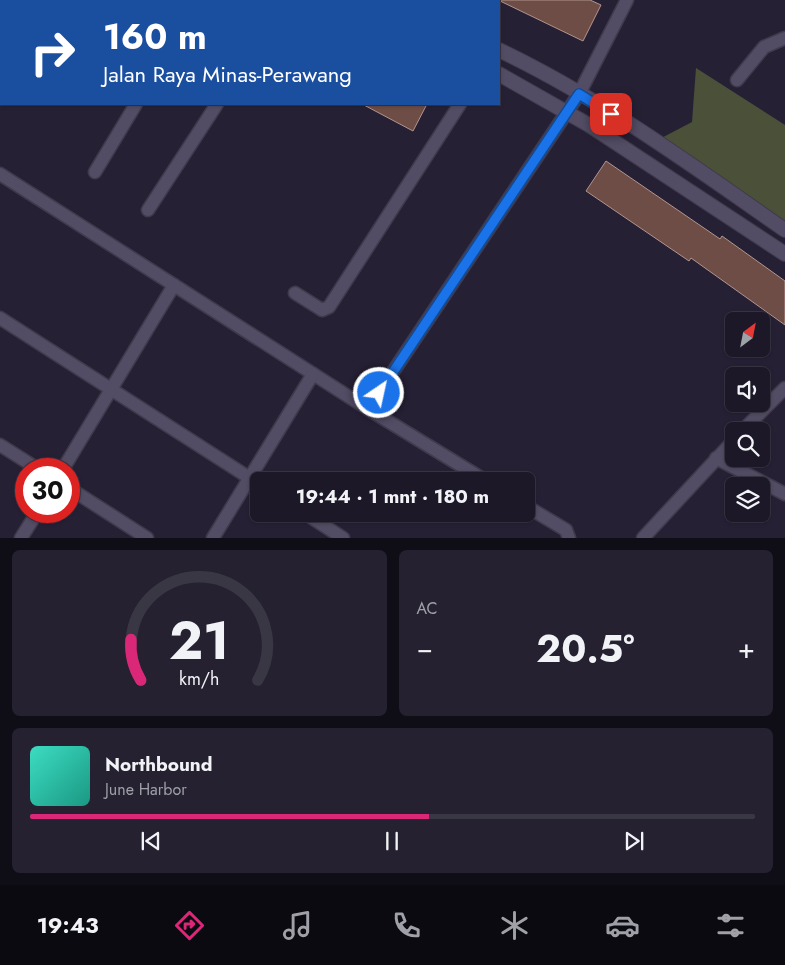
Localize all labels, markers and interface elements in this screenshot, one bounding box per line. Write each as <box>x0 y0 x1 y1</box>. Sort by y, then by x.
text: 160 m <box>103 12 207 62</box>
icon: right <box>20 20 85 85</box>
text: Jalan Raya Minas-Perawang <box>103 58 352 90</box>
pin <box>590 93 632 135</box>
icon: arrive <box>597 100 625 128</box>
north arrow <box>725 312 770 358</box>
map controls <box>725 312 770 522</box>
position arrow <box>352 366 404 418</box>
button: sound <box>725 367 770 412</box>
button: search <box>725 422 770 467</box>
speed limit sign: 30 <box>15 458 80 523</box>
button: layers <box>725 477 770 522</box>
text: 19:44 · 1 mnt · 180 m <box>296 483 489 510</box>
text: AC <box>417 597 438 620</box>
text: 21 <box>169 603 230 679</box>
text: 20.5° <box>536 621 634 676</box>
text: − <box>417 628 433 669</box>
text: + <box>738 628 755 669</box>
text: km/h <box>179 666 219 692</box>
text: Northbound <box>105 751 212 778</box>
text: June Harbor <box>105 778 187 801</box>
icon: previous <box>137 827 165 855</box>
icon: pause <box>378 827 406 855</box>
icon: next <box>620 827 648 855</box>
icon: directions <box>172 908 207 943</box>
icon: music <box>280 908 315 943</box>
icon: phone <box>389 908 424 943</box>
icon: climate <box>497 908 532 943</box>
icon: car <box>605 908 640 943</box>
icon: filters <box>713 908 748 943</box>
text: 19:43 <box>37 909 99 941</box>

